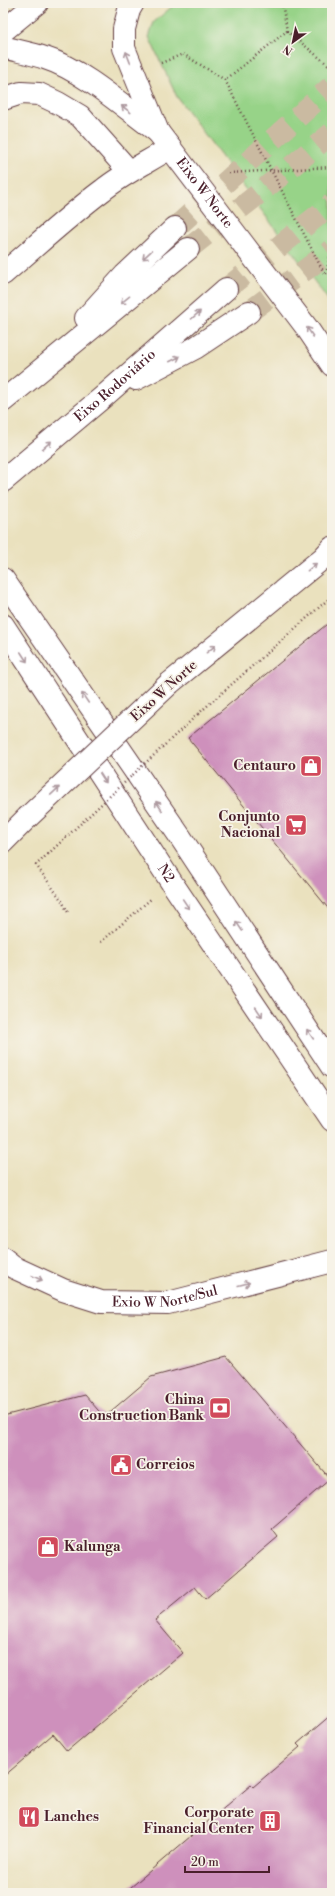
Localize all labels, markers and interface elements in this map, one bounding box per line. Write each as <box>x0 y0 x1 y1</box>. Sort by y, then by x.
north arrow <box>273 22 313 62</box>
text: N <box>280 41 296 58</box>
one-way arrow <box>123 51 131 63</box>
one-way arrow <box>121 104 132 113</box>
street label: Eixo W Norte <box>172 154 237 232</box>
one-way arrow <box>142 250 152 259</box>
one-way arrow <box>120 296 131 305</box>
one-way arrow <box>190 311 201 320</box>
one-way arrow <box>306 327 314 338</box>
street label: Eixo Rodoviário <box>71 346 160 426</box>
one-way arrow <box>169 354 181 362</box>
one-way arrow <box>42 440 52 449</box>
one-way arrow <box>306 562 317 571</box>
one-way arrow <box>206 645 216 654</box>
one-way arrow <box>21 651 29 663</box>
street label: Eixo W Norte <box>127 656 201 726</box>
one-way arrow <box>81 693 89 704</box>
shop icon: Centauro <box>298 753 324 779</box>
place label: Centauro <box>233 757 296 775</box>
one-way arrow <box>99 772 107 783</box>
one-way arrow <box>50 786 60 796</box>
one-way arrow <box>155 800 163 811</box>
place label: Conjunto Nacional <box>218 808 280 842</box>
supermarket icon: Conjunto Nacional <box>283 812 309 838</box>
street label: N2 <box>153 861 178 886</box>
one-way arrow <box>182 898 190 909</box>
one-way arrow <box>235 920 243 931</box>
one-way arrow <box>255 1006 263 1017</box>
one-way arrow <box>306 1028 314 1040</box>
one-way arrow <box>30 1275 42 1282</box>
one-way arrow <box>237 1279 250 1287</box>
street label: Exio W Norte/Sul <box>112 1282 220 1312</box>
place label: China Construction Bank <box>79 1391 204 1425</box>
bank icon: China Construction Bank <box>207 1395 233 1421</box>
public building icon: Correios <box>108 1452 134 1478</box>
place label: Correios <box>136 1456 195 1474</box>
shop icon: Kalunga <box>35 1534 61 1560</box>
place label: Kalunga <box>64 1538 121 1556</box>
restaurant icon: Lanches <box>16 1804 42 1830</box>
place label: Corporate Financial Center <box>144 1804 254 1838</box>
place label: Lanches <box>44 1808 99 1826</box>
building icon: Corporate Financial Center <box>257 1808 283 1834</box>
scale bar <box>185 1848 269 1874</box>
text: 20 m <box>191 1855 219 1870</box>

